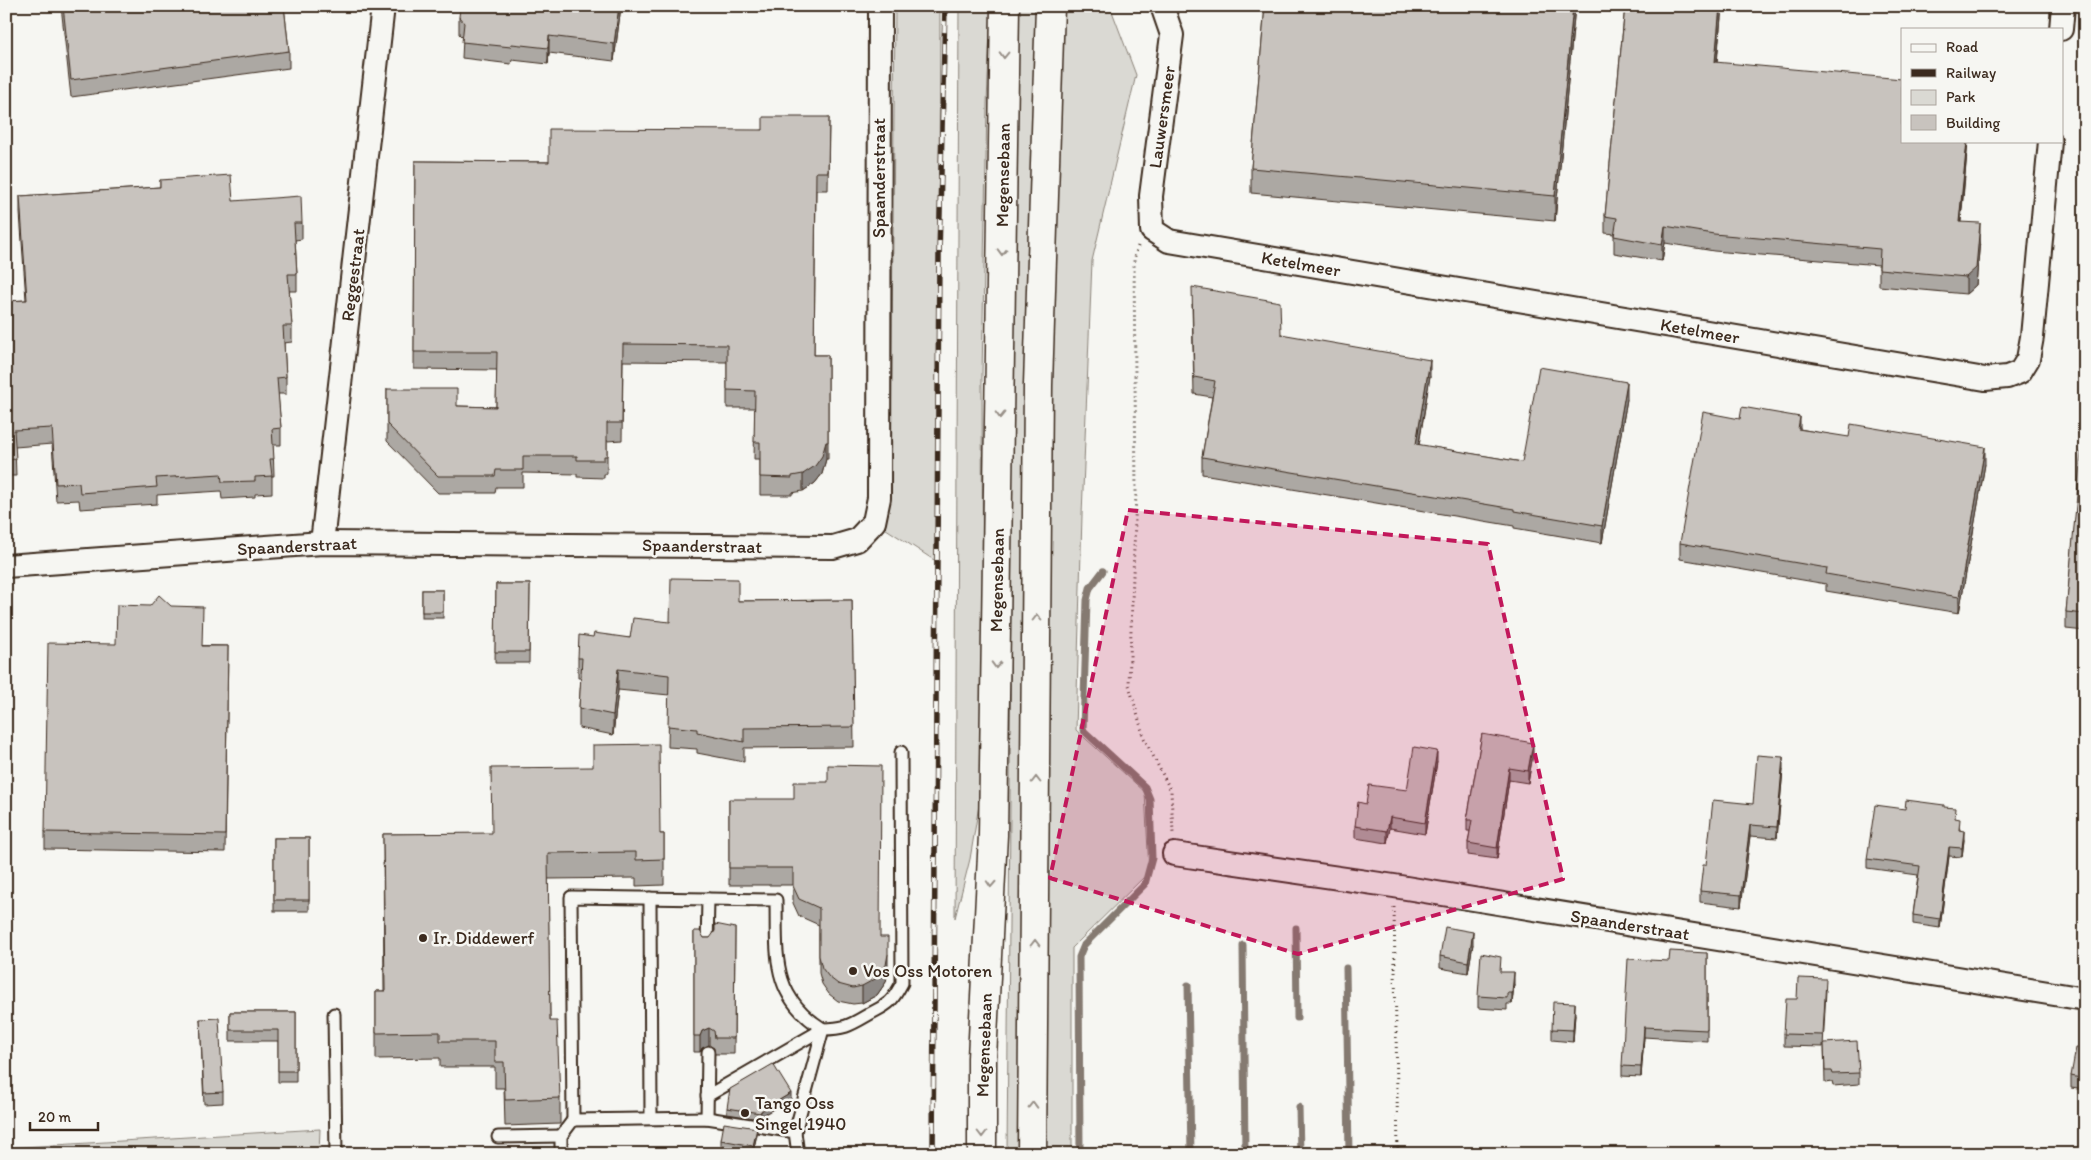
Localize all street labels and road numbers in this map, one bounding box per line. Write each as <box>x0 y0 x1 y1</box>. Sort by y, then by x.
street label: Lauwersmeer <box>1144 64 1180 170</box>
street label: Spaanderstraat <box>868 118 890 238</box>
street label: Megensebaan <box>991 122 1015 227</box>
street label: Reggestraat <box>336 227 370 323</box>
street label: Ketelmeer <box>1260 246 1343 282</box>
street label: Ketelmeer <box>1659 313 1742 349</box>
street label: Megensebaan <box>985 527 1009 632</box>
street label: Spaanderstraat <box>237 532 358 560</box>
street label: Spaanderstraat <box>642 534 762 558</box>
street label: Spaanderstraat <box>1569 905 1691 945</box>
street label: Megensebaan <box>971 992 997 1097</box>

